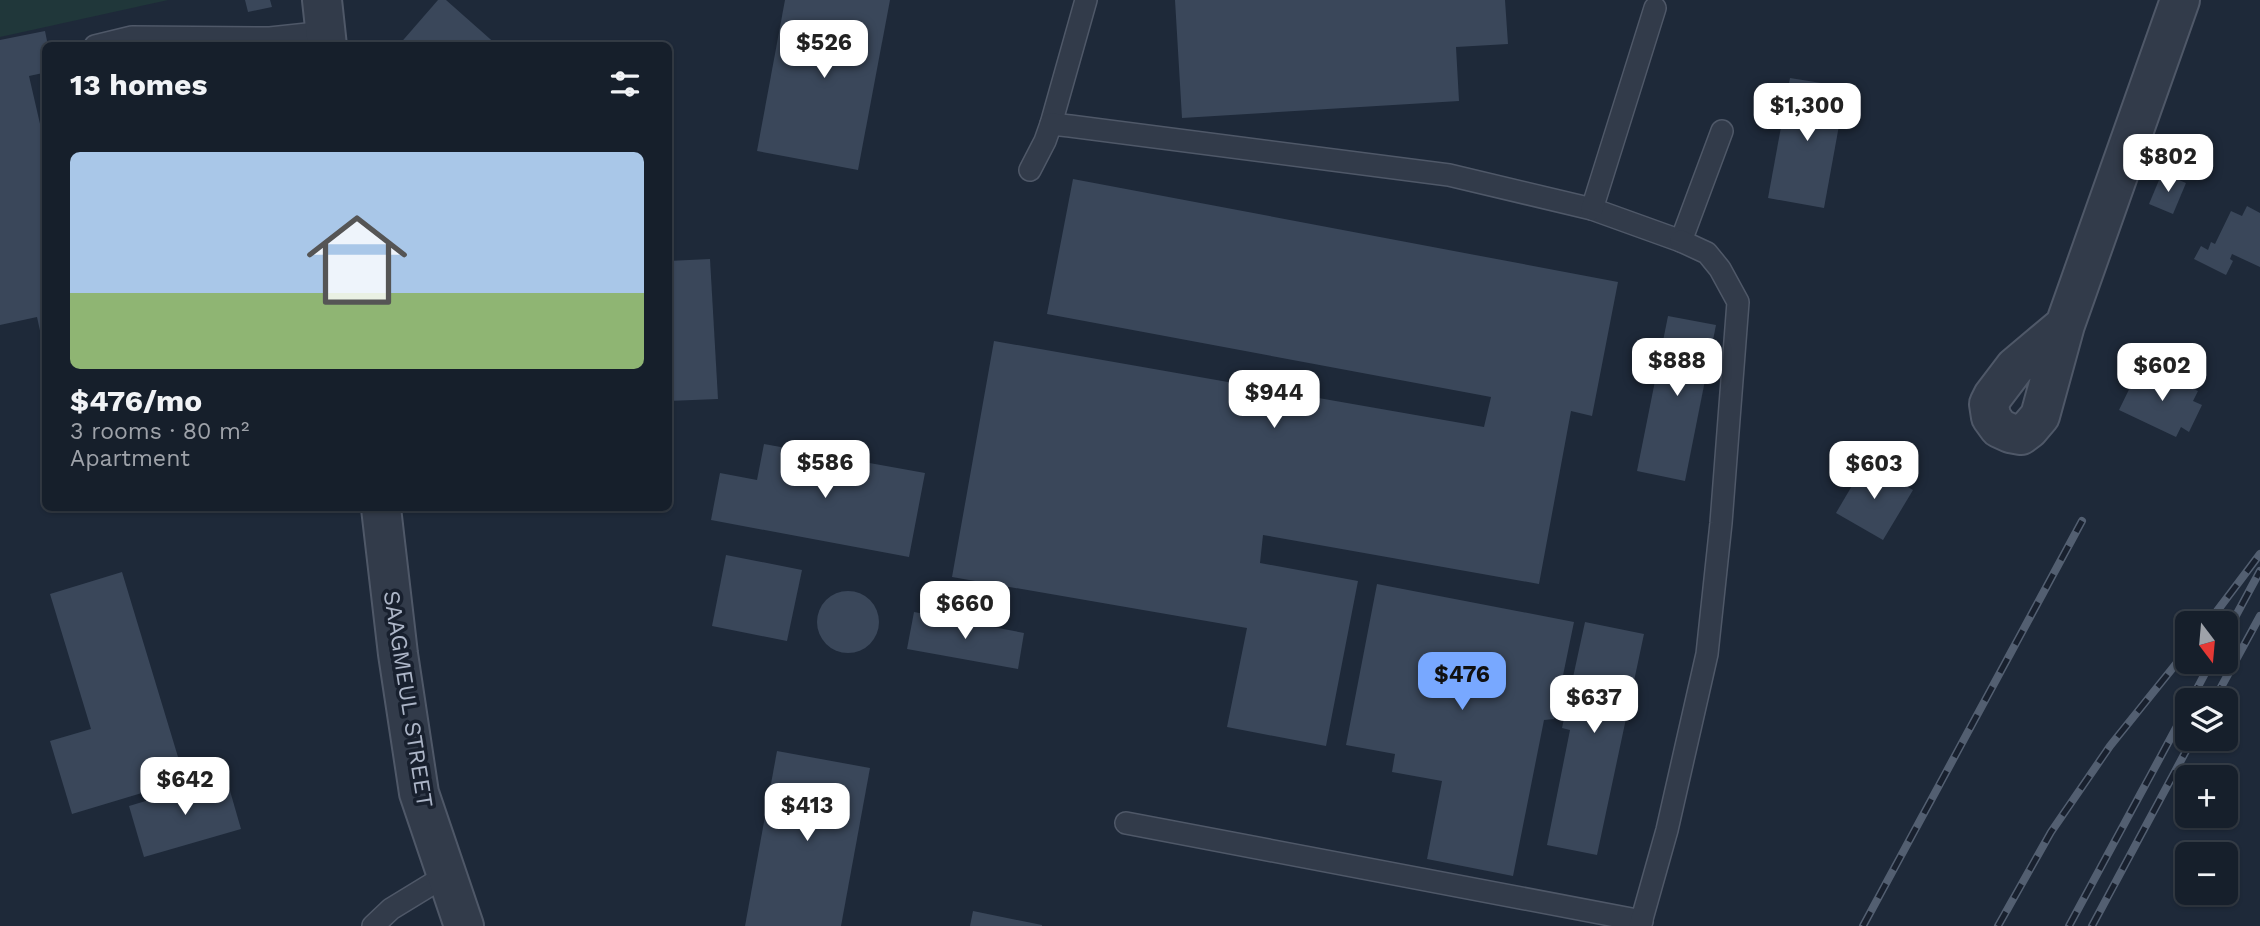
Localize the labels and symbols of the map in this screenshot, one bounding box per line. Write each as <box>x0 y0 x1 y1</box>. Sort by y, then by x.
pin: $526 <box>783 20 865 80</box>
pin: $1,300 <box>1750 83 1864 143</box>
pin: $802 <box>2127 134 2209 194</box>
pin: $888 <box>1636 338 1718 398</box>
pin: $602 <box>2121 344 2203 403</box>
pin: $944 <box>1233 370 1315 430</box>
pin: $586 <box>784 440 866 500</box>
pin: $603 <box>1833 442 1915 501</box>
pin: $660 <box>924 582 1006 641</box>
street label: SAAGMEUL STREET <box>378 589 438 809</box>
north arrow <box>2175 611 2238 674</box>
pin: $476 <box>1421 652 1503 712</box>
pin: $637 <box>1553 676 1635 735</box>
pin: $642 <box>144 758 226 817</box>
pin: $413 <box>766 784 848 843</box>

